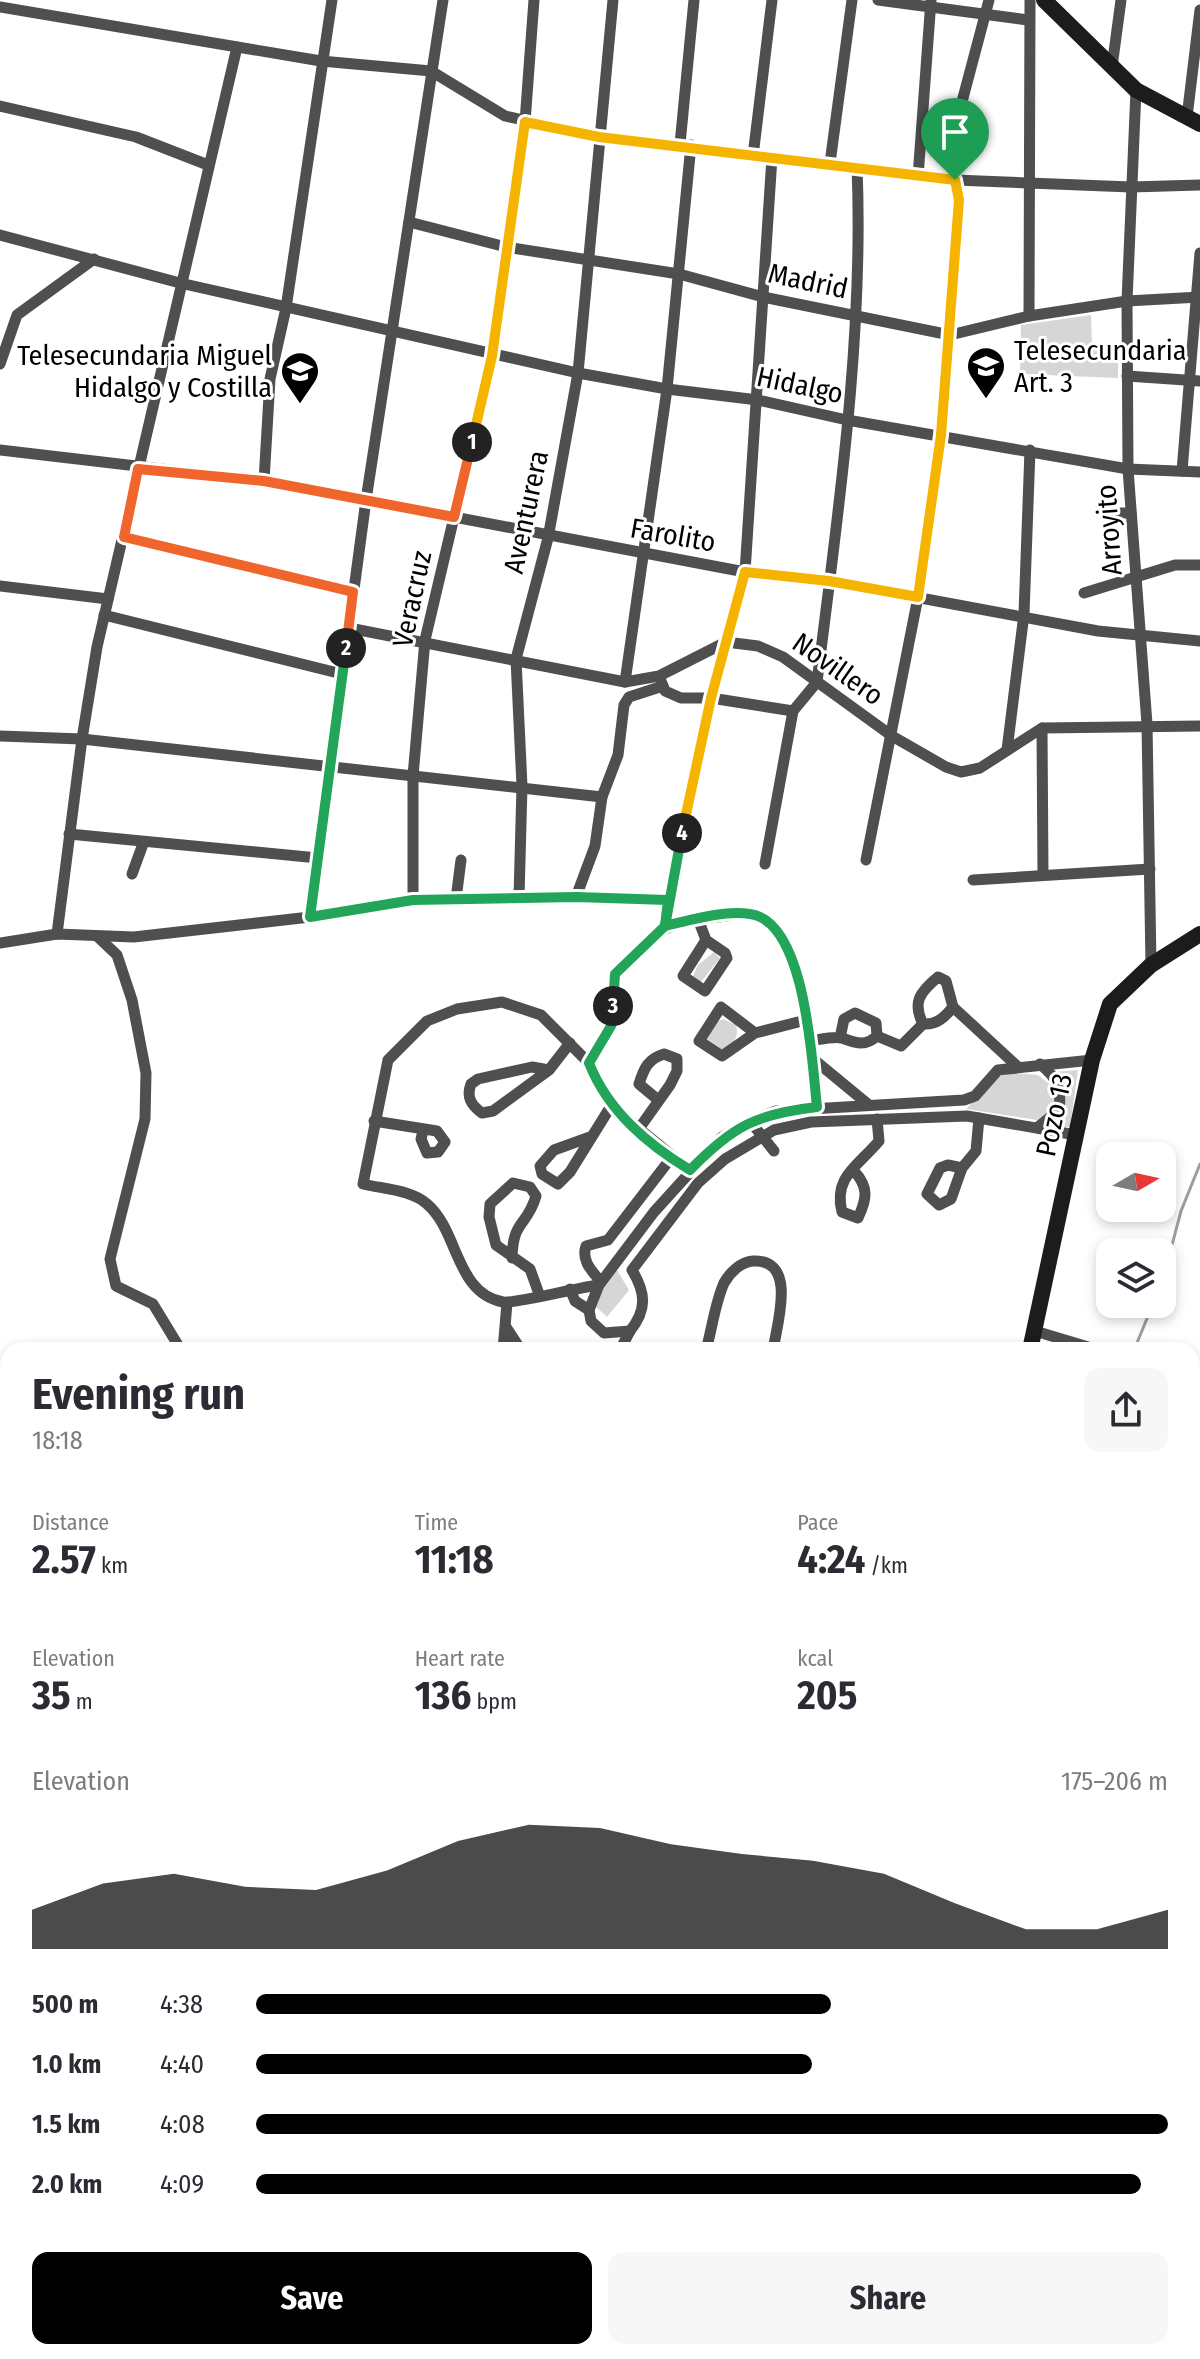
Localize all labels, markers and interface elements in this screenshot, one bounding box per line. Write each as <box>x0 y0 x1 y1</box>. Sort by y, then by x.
pin <box>921 98 989 180</box>
icon: arrive <box>933 110 977 154</box>
street label: Madrid <box>765 256 851 306</box>
place label: Telesecundaria Art. 3 <box>1014 334 1187 399</box>
place label: Telesecundaria Miguel Hidalgo y Costilla <box>17 339 272 404</box>
school or university icon: Telesecundaria Art. 3 <box>965 345 1007 400</box>
school or university icon: Telesecundaria Miguel Hidalgo y Costilla <box>279 350 321 405</box>
street label: Hidalgo <box>754 360 846 410</box>
pin: 1 <box>452 422 492 462</box>
text: 1 <box>467 428 477 455</box>
street label: Aventurera <box>497 447 555 577</box>
street label: Arroyito <box>1089 483 1129 577</box>
street label: Farolito <box>628 511 718 559</box>
street label: Veracruz <box>386 548 438 650</box>
street label: Novillero <box>786 626 890 712</box>
pin: 2 <box>326 628 366 668</box>
text: 2 <box>341 634 351 661</box>
pin: 4 <box>662 813 702 853</box>
text: 4 <box>676 819 688 846</box>
pin: 3 <box>593 986 633 1026</box>
text: 3 <box>608 992 618 1019</box>
street label: Pozo 13 <box>1029 1070 1079 1160</box>
north arrow <box>1096 1142 1176 1222</box>
map controls <box>1096 1142 1176 1318</box>
button: layers <box>1096 1238 1176 1318</box>
text: Evening run <box>32 1368 245 1421</box>
button: share <box>1084 1368 1168 1452</box>
text: 18:18 <box>32 1425 83 1456</box>
text: Distance <box>32 1509 109 1536</box>
text: Time <box>415 1509 458 1536</box>
text: Pace <box>797 1509 838 1536</box>
text: 2.57 <box>32 1536 96 1584</box>
text: 11:18 <box>415 1536 494 1584</box>
text: 4:24 <box>797 1536 865 1584</box>
text: km <box>96 1552 128 1579</box>
text: /km <box>865 1552 908 1579</box>
text: Elevation <box>32 1645 115 1672</box>
text: Heart rate <box>415 1645 505 1672</box>
text: kcal <box>797 1645 833 1672</box>
text: 35 <box>32 1672 71 1720</box>
text: 136 <box>415 1672 471 1720</box>
text: 205 <box>797 1672 857 1720</box>
text: m <box>71 1688 93 1715</box>
text: bpm <box>471 1688 517 1715</box>
text: Elevation <box>32 1766 130 1797</box>
text: 175–206 m <box>1061 1766 1168 1797</box>
text: 500 m <box>32 1989 98 2020</box>
text: 4:38 <box>160 1989 203 2020</box>
text: 1.0 km <box>32 2049 101 2080</box>
text: 4:40 <box>160 2049 204 2080</box>
text: 1.5 km <box>32 2109 100 2140</box>
text: 4:08 <box>160 2109 205 2140</box>
text: 2.0 km <box>32 2169 102 2200</box>
text: 4:09 <box>160 2169 204 2200</box>
button: Save <box>32 2252 592 2344</box>
button: Share <box>608 2252 1168 2344</box>

